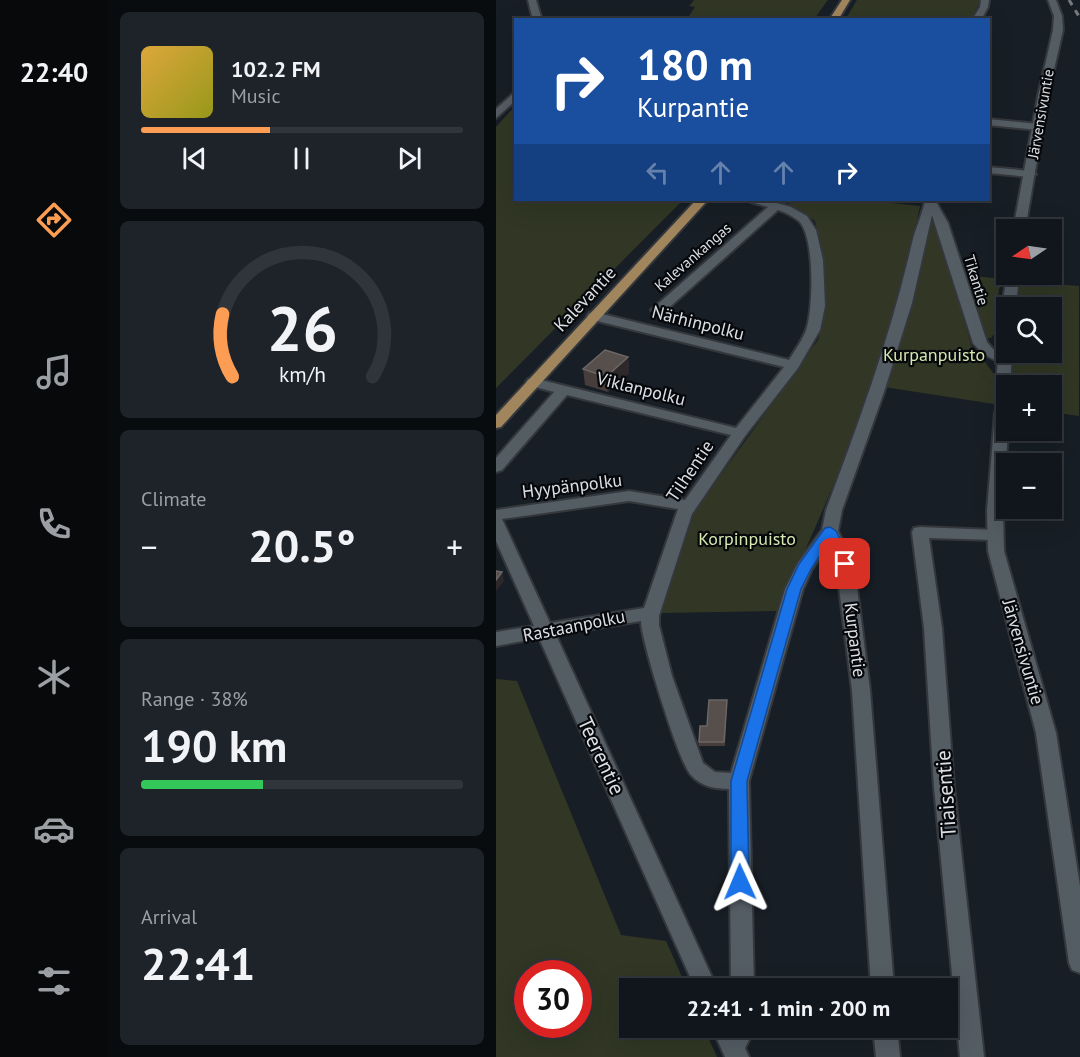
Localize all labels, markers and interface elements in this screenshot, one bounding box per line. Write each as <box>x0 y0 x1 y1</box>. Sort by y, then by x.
text: 180 m <box>637 37 753 92</box>
icon: right <box>538 42 616 120</box>
text: 22:40 <box>20 55 88 89</box>
text: 102.2 FM <box>231 55 321 83</box>
street label: Järvensivuntie <box>1023 68 1058 161</box>
text: Music <box>231 83 280 109</box>
text: Kurpantie <box>637 90 749 124</box>
icon: previous <box>178 142 211 175</box>
icon: pause <box>285 142 318 175</box>
icon: next <box>393 142 426 175</box>
icon: left <box>641 156 674 189</box>
icon: ahead <box>704 156 737 189</box>
icon: ahead <box>767 156 800 189</box>
icon: right <box>830 156 863 189</box>
icon: directions <box>33 199 75 241</box>
street label: Kalevankangas <box>650 218 735 295</box>
north arrow <box>996 219 1062 285</box>
map controls <box>996 219 1062 519</box>
street label: Tikantie <box>960 252 993 307</box>
street label: Kalevantie <box>549 261 621 336</box>
text: 26 <box>267 287 337 368</box>
button: search <box>996 297 1062 363</box>
street label: Närhinpolku <box>649 300 747 345</box>
park label: Kurpanpuisto <box>883 343 985 366</box>
icon: music <box>33 351 75 393</box>
text: km/h <box>278 360 325 388</box>
street label: Viklanpolku <box>593 366 688 411</box>
button: + <box>996 375 1062 441</box>
street label: Tilhentie <box>661 436 718 506</box>
button: − <box>996 453 1062 519</box>
street label: Hyypänpolku <box>521 468 623 503</box>
text: Climate <box>141 486 207 512</box>
icon: phone <box>33 503 75 545</box>
text: 20.5° <box>248 516 356 574</box>
text: − <box>141 525 158 568</box>
text: + <box>446 525 463 568</box>
park label: Korpinpuisto <box>698 527 796 550</box>
pin <box>819 538 870 589</box>
icon: arrive <box>828 547 861 580</box>
street label: Järvensivuntie <box>997 596 1049 707</box>
street label: Kurpantie <box>840 601 871 679</box>
street label: Rastaanpolku <box>521 604 627 647</box>
icon: climate <box>33 656 75 698</box>
text: Range · 38% <box>141 686 248 712</box>
street label: Teerentie <box>572 713 631 799</box>
text: 190 km <box>141 716 287 774</box>
street label: Tiaisentie <box>929 749 962 839</box>
icon: car <box>33 808 75 850</box>
position arrow <box>708 850 772 914</box>
text: Arrival <box>141 904 197 930</box>
text: 22:41 <box>141 934 255 992</box>
icon: filters <box>33 960 75 1002</box>
speed limit sign: 30 <box>514 960 592 1038</box>
text: 22:41 · 1 min · 200 m <box>687 994 890 1022</box>

